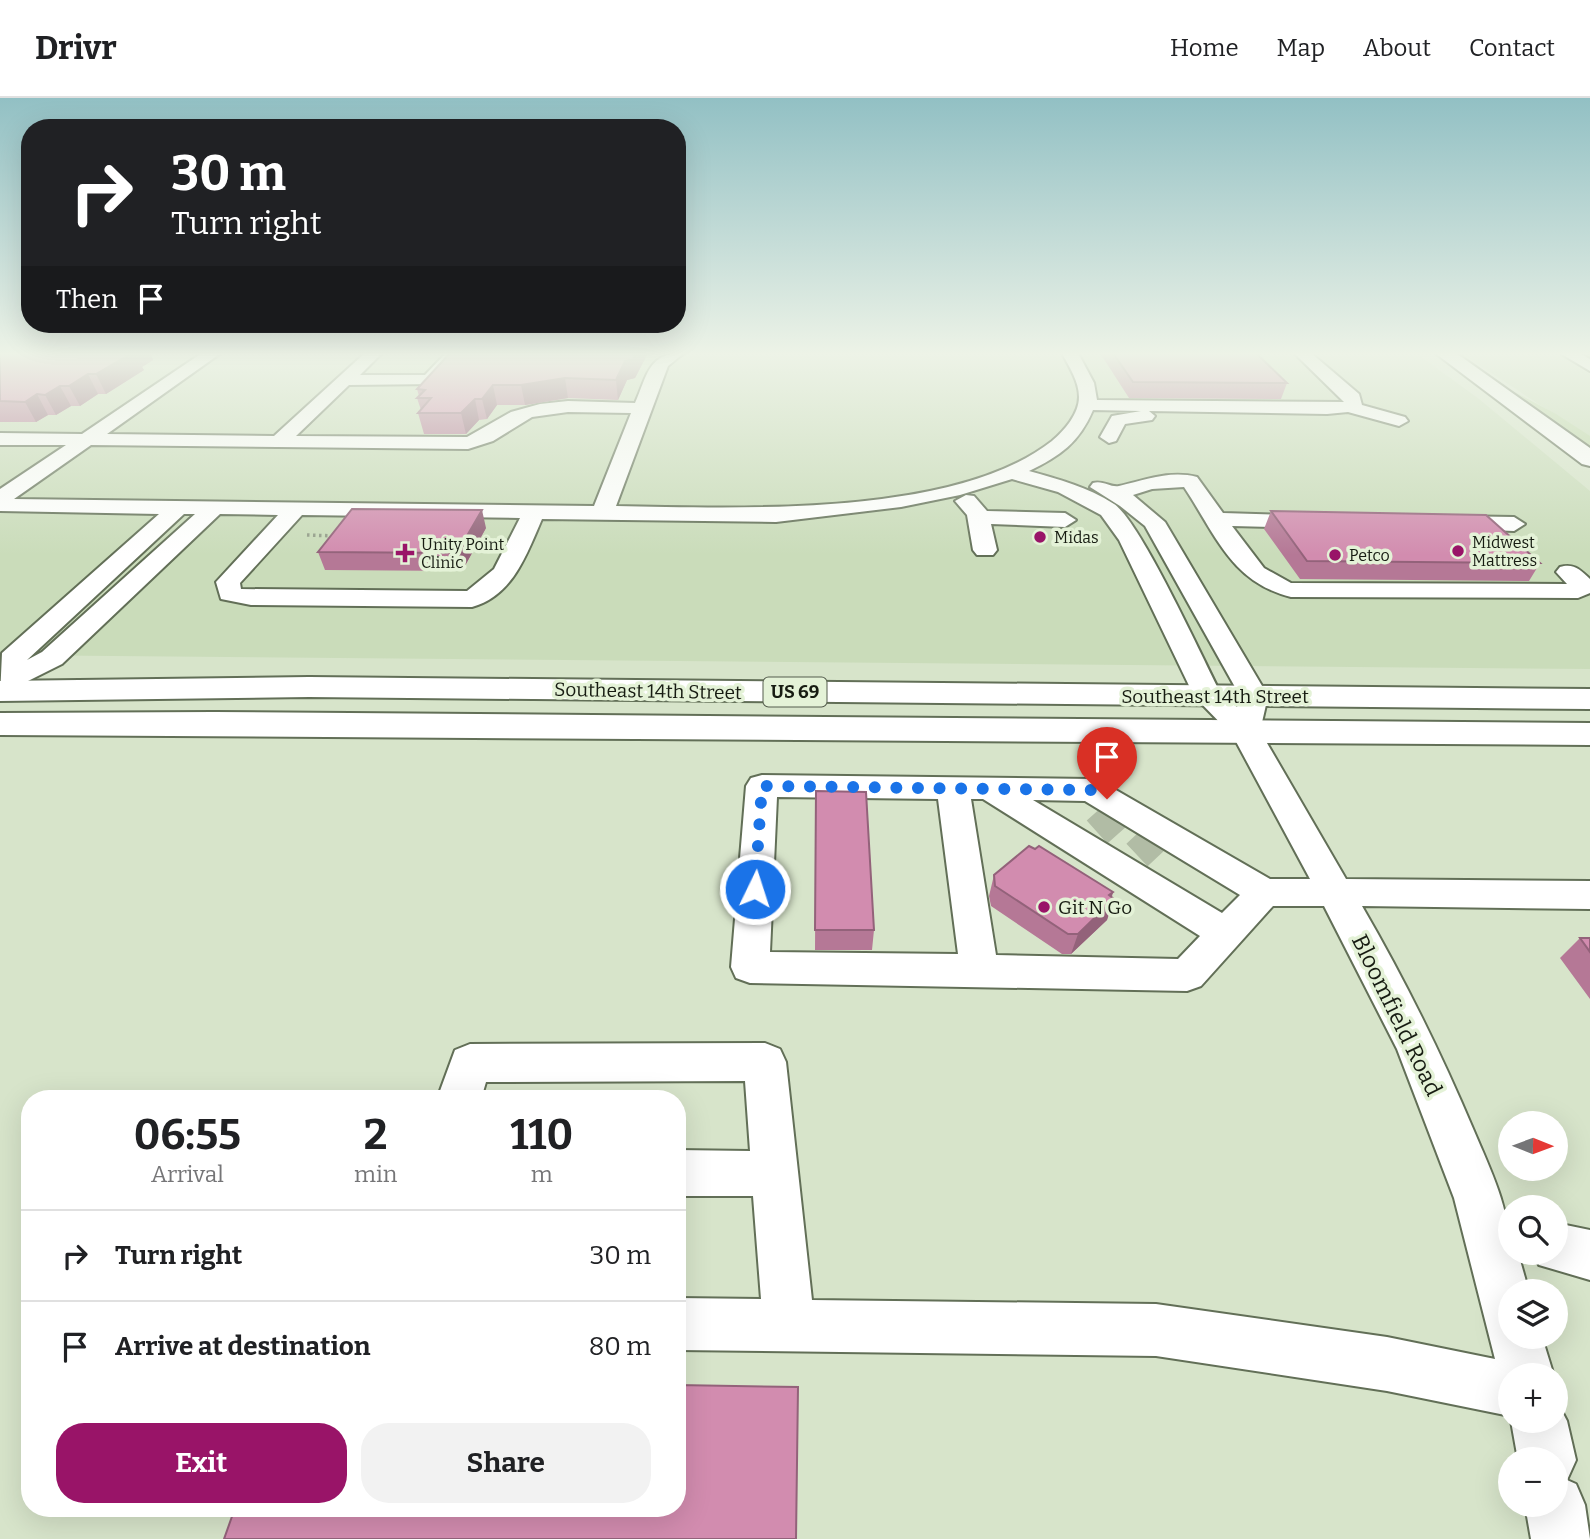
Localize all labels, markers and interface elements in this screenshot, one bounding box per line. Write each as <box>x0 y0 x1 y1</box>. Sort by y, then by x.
text: Drivr <box>35 28 117 68</box>
text: Home <box>1170 34 1239 62</box>
text: Map <box>1277 34 1325 62</box>
text: About <box>1363 34 1431 62</box>
text: Contact <box>1469 34 1555 62</box>
text: 30 m <box>171 144 286 203</box>
icon: right <box>56 147 147 238</box>
text: Turn right <box>171 204 322 242</box>
icon: arrive <box>132 280 170 318</box>
text: Then <box>56 284 118 315</box>
place label: Midas <box>1054 528 1099 547</box>
marker: Midas <box>1032 529 1048 545</box>
place label: Midwest Mattress <box>1472 533 1537 570</box>
place label: Unity Point Clinic <box>421 535 505 572</box>
marker: Unity Point Clinic <box>395 543 415 563</box>
marker: Midwest Mattress <box>1450 543 1466 559</box>
place label: Petco <box>1349 546 1390 565</box>
marker: Petco <box>1327 547 1343 563</box>
street label: Southeast 14th Street <box>554 678 742 704</box>
road number: US 69 <box>764 678 826 706</box>
street label: Southeast 14th Street <box>1121 685 1309 708</box>
pin <box>1077 727 1137 799</box>
icon: arrive <box>1088 738 1126 776</box>
position arrow <box>718 852 792 926</box>
place label: Git N Go <box>1058 896 1132 919</box>
marker: Git N Go <box>1036 899 1052 915</box>
street label: Bloomfield Road <box>1346 930 1448 1101</box>
text: 06:55 <box>134 1110 241 1160</box>
text: 2 <box>364 1110 387 1160</box>
text: 110 <box>510 1110 573 1160</box>
north arrow <box>1498 1111 1568 1181</box>
map controls <box>1498 1111 1568 1517</box>
text: Arrival <box>151 1160 224 1188</box>
text: min <box>354 1160 397 1188</box>
text: m <box>531 1160 553 1188</box>
button: search <box>1498 1195 1568 1265</box>
icon: right <box>56 1237 94 1275</box>
text: Turn right <box>115 1240 242 1271</box>
text: 30 m <box>590 1240 651 1271</box>
button: layers <box>1498 1279 1568 1349</box>
icon: arrive <box>56 1328 94 1366</box>
text: Arrive at destination <box>115 1331 370 1362</box>
text: 80 m <box>589 1331 651 1362</box>
button: + <box>1498 1363 1568 1433</box>
button: Exit <box>56 1423 347 1503</box>
button: Share <box>361 1423 651 1503</box>
button: − <box>1498 1447 1568 1517</box>

